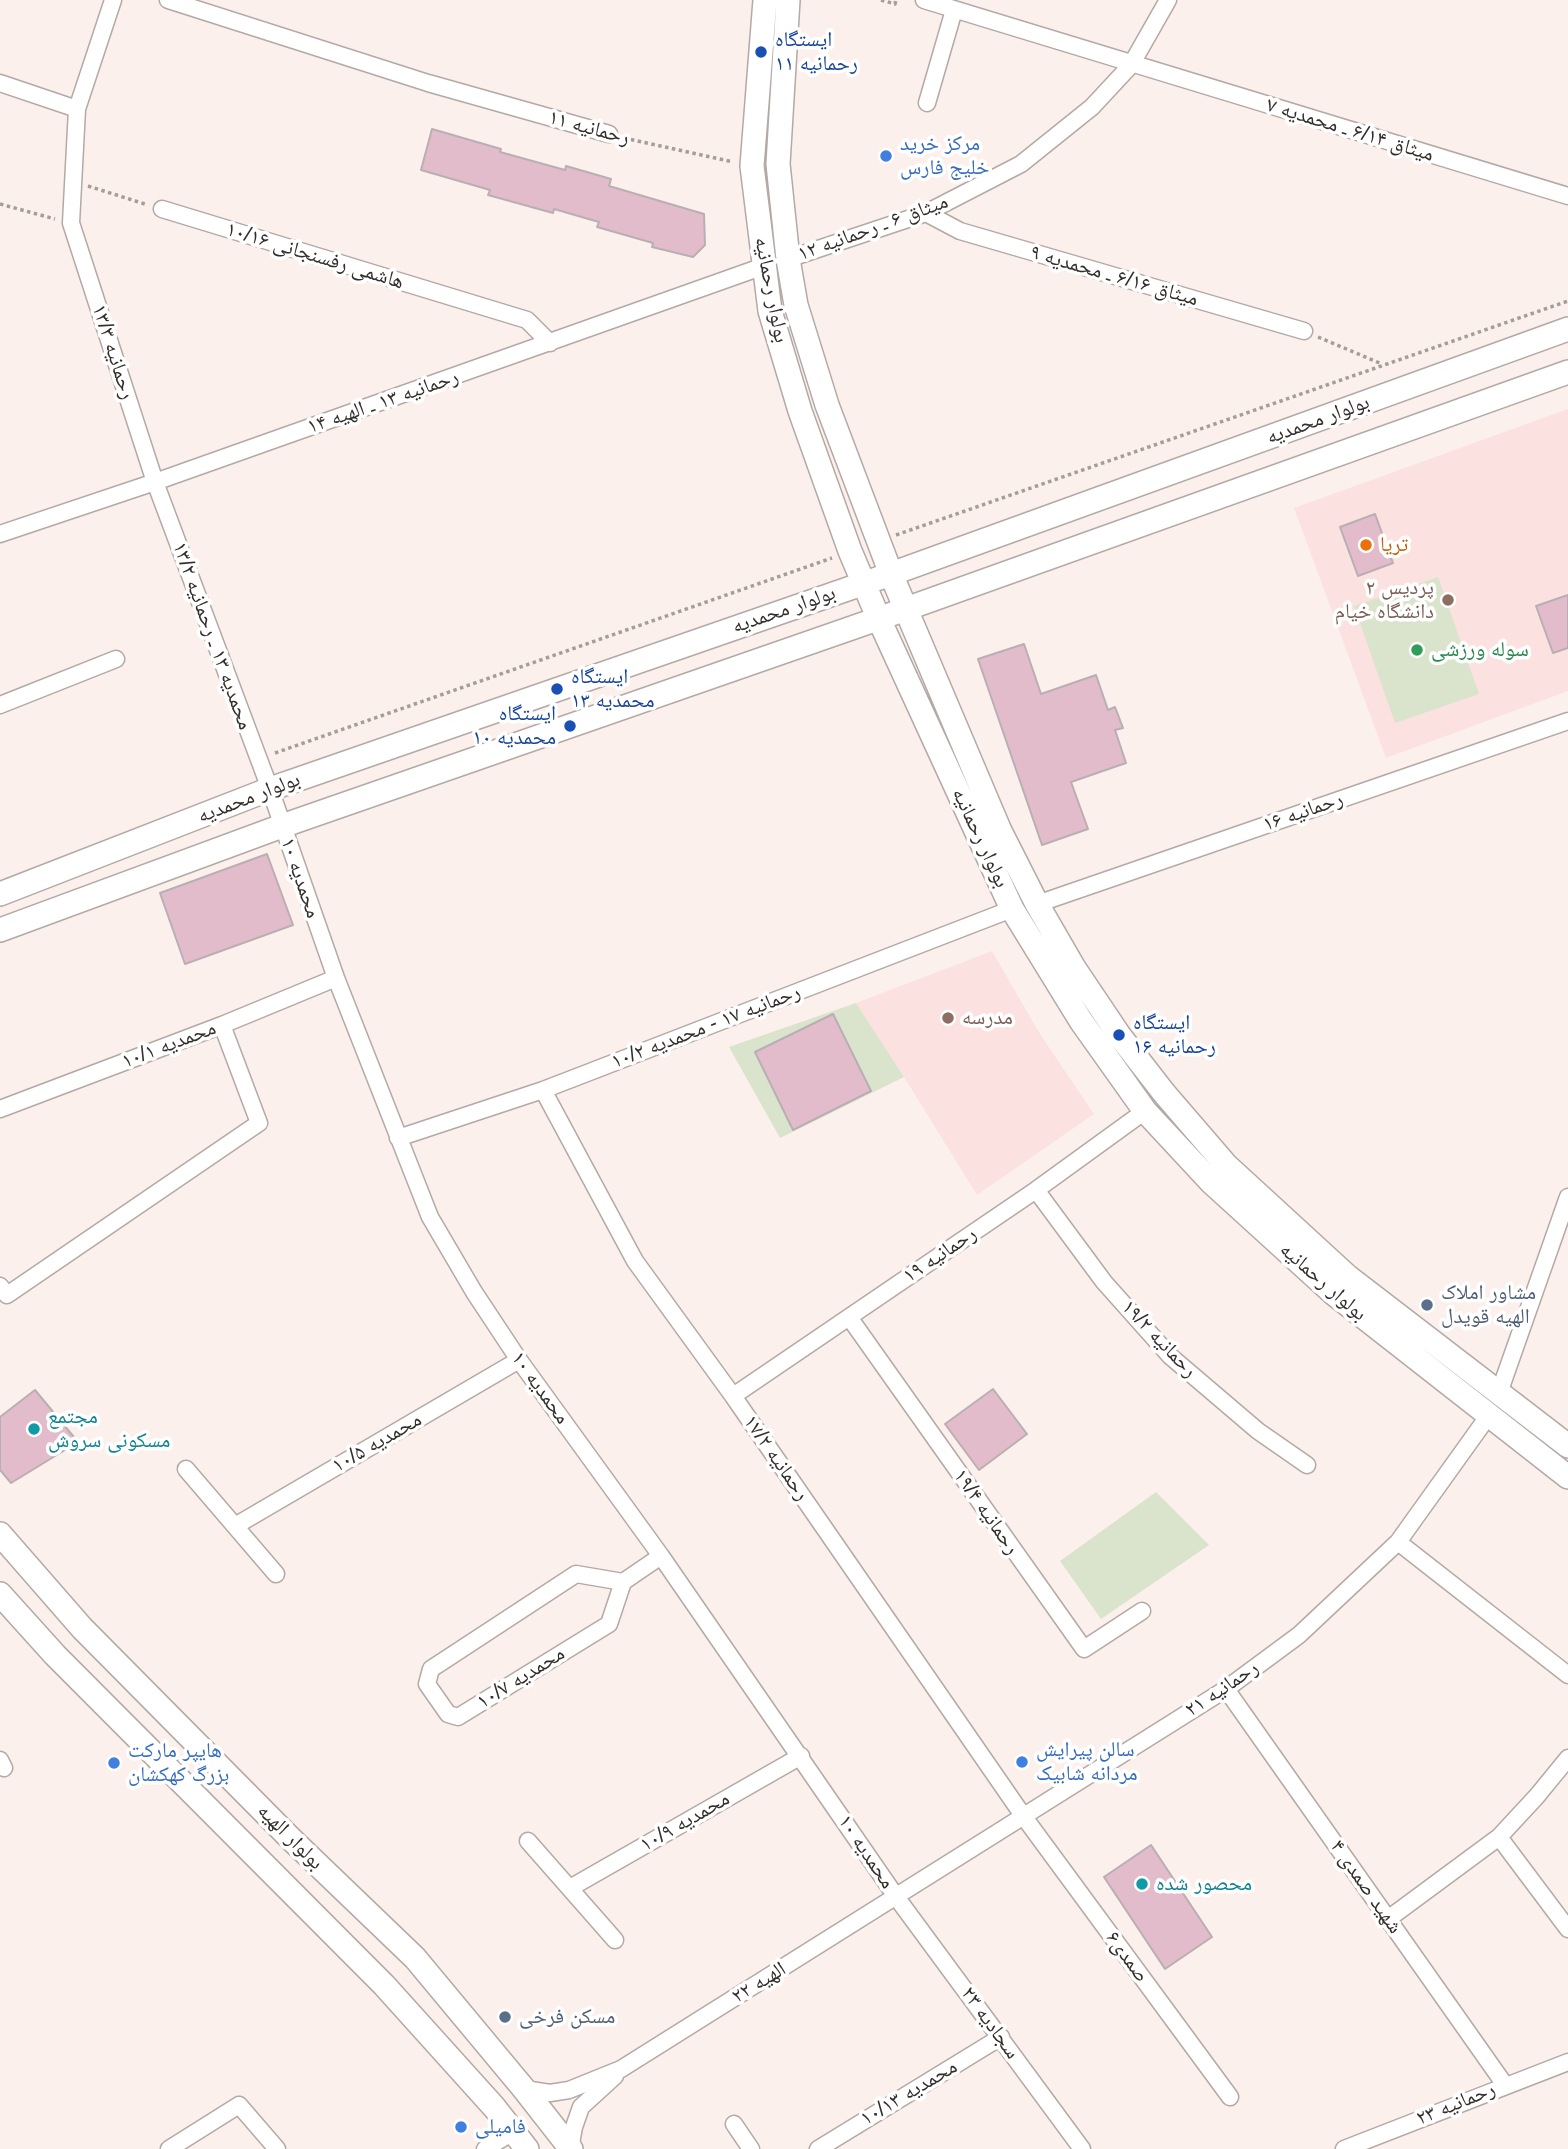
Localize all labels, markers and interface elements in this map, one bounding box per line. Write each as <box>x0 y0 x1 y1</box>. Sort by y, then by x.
place label: ایستگاه رحمانیه ۱۱ <box>775 27 858 77</box>
marker: ایستگاه رحمانیه ۱۱ <box>753 44 769 60</box>
street label: میثاق ۶/۱۴ ـ محمدیه ۷ <box>1263 93 1437 167</box>
street label: رحمانیه ۱۱ <box>546 105 632 151</box>
place label: مرکز خرید خلیج فارس <box>900 131 989 181</box>
marker: مرکز خرید خلیج فارس <box>878 148 894 164</box>
street label: میثاق ۶ ـ رحمانیه ۱۲ <box>794 189 952 267</box>
street label: هاشمی رفسنجانی ۱۰/۱۶ <box>223 217 407 295</box>
street label: بولوار رحمانیه <box>748 235 794 345</box>
street label: میثاق ۶/۱۶ ـ محمدیه ۹ <box>1027 240 1201 312</box>
street label: رحمانیه ۱۳/۳ <box>86 301 140 403</box>
street label: رحمانیه ۱۳ ـ الهیه ۱۴ <box>304 364 462 440</box>
street label: بولوار محمدیه <box>1263 390 1373 450</box>
place label: تریا <box>1380 532 1408 558</box>
marker: تریا <box>1358 537 1374 553</box>
street label: محمدیه ۱۳ ـ رحمانیه ۱۳/۲ <box>166 539 258 733</box>
place label: پردیس ۲ دانشگاه خیام <box>1335 575 1434 625</box>
street label: بولوار محمدیه <box>729 581 839 639</box>
marker: پردیس ۲ دانشگاه خیام <box>1440 592 1456 608</box>
place label: سوله ورزشی <box>1431 637 1529 663</box>
marker: سوله ورزشی <box>1409 642 1425 658</box>
place label: ایستگاه محمدیه ۱۳ <box>571 664 655 714</box>
marker: ایستگاه محمدیه ۱۳ <box>549 681 565 697</box>
place label: ایستگاه محمدیه ۱۰ <box>472 701 556 751</box>
marker: ایستگاه محمدیه ۱۰ <box>562 718 578 734</box>
street label: بولوار محمدیه <box>194 767 304 829</box>
street label: بولوار رحمانیه <box>946 784 1014 892</box>
street label: رحمانیه ۱۶ <box>1260 787 1346 837</box>
street label: محمدیه ۱۰ <box>274 834 326 922</box>
street label: رحمانیه ۱۷ - محمدیه ۱۰/۲ <box>608 979 804 1075</box>
place label: مدرسه <box>962 1005 1013 1031</box>
marker: مدرسه <box>940 1010 956 1026</box>
place label: ایستگاه رحمانیه ۱۶ <box>1133 1010 1216 1060</box>
street label: محمدیه ۱۰/۱ <box>118 1016 220 1074</box>
marker: ایستگاه رحمانیه ۱۶ <box>1111 1027 1127 1043</box>
street label: رحمانیه ۱۹ <box>899 1221 981 1289</box>
street label: بولوار رحمانیه <box>1274 1237 1372 1327</box>
place label: مشاور املاک الهیه قویدل <box>1441 1280 1536 1330</box>
street label: رحمانیه ۱۹/۲ <box>1116 1295 1202 1383</box>
marker: مشاور املاک الهیه قویدل <box>1419 1297 1435 1313</box>
street label: محمدیه ۱۰ <box>505 1347 575 1429</box>
place label: مجتمع مسکونی سروش <box>48 1404 170 1454</box>
street label: محمدیه ۱۰/۵ <box>328 1407 426 1479</box>
street label: رحمانیه ۱۷/۲ <box>738 1411 814 1505</box>
marker: مجتمع مسکونی سروش <box>26 1421 42 1437</box>
street label: رحمانیه ۱۹/۴ <box>948 1465 1024 1559</box>
street label: محمدیه ۱۰/۷ <box>472 1641 570 1715</box>
street label: رحمانیه ۲۱ <box>1181 1655 1263 1723</box>
place label: سالن پیرایش مردانه شابیک <box>1036 1737 1138 1787</box>
place label: هایپر مارکت بزرگ کهکشان <box>128 1738 229 1788</box>
marker: سالن پیرایش مردانه شابیک <box>1014 1754 1030 1770</box>
marker: هایپر مارکت بزرگ کهکشان <box>106 1755 122 1771</box>
street label: محمدیه ۱۰/۹ <box>636 1786 734 1858</box>
street label: بولوار الهیه <box>252 1799 328 1875</box>
street label: محمدیه ۱۰ <box>832 1810 900 1894</box>
street label: شهید صمدی ۴ <box>1325 1835 1407 1939</box>
place label: محصور شده <box>1156 1871 1252 1897</box>
marker: محصور شده <box>1134 1876 1150 1892</box>
street label: صمدی۶ <box>1100 1926 1154 1988</box>
street label: الهیه ۲۲ <box>727 1957 791 2009</box>
street label: سجادیه ۲۳ <box>955 1982 1025 2064</box>
place label: مسکن فرخی <box>519 2004 615 2030</box>
marker: مسکن فرخی <box>497 2009 513 2025</box>
street label: محمدیه ۱۰/۱۳ <box>856 2054 962 2132</box>
street label: رحمانیه ۲۳ <box>1413 2077 1499 2131</box>
place label: فامیلی <box>475 2114 526 2140</box>
marker: فامیلی <box>453 2119 469 2135</box>

